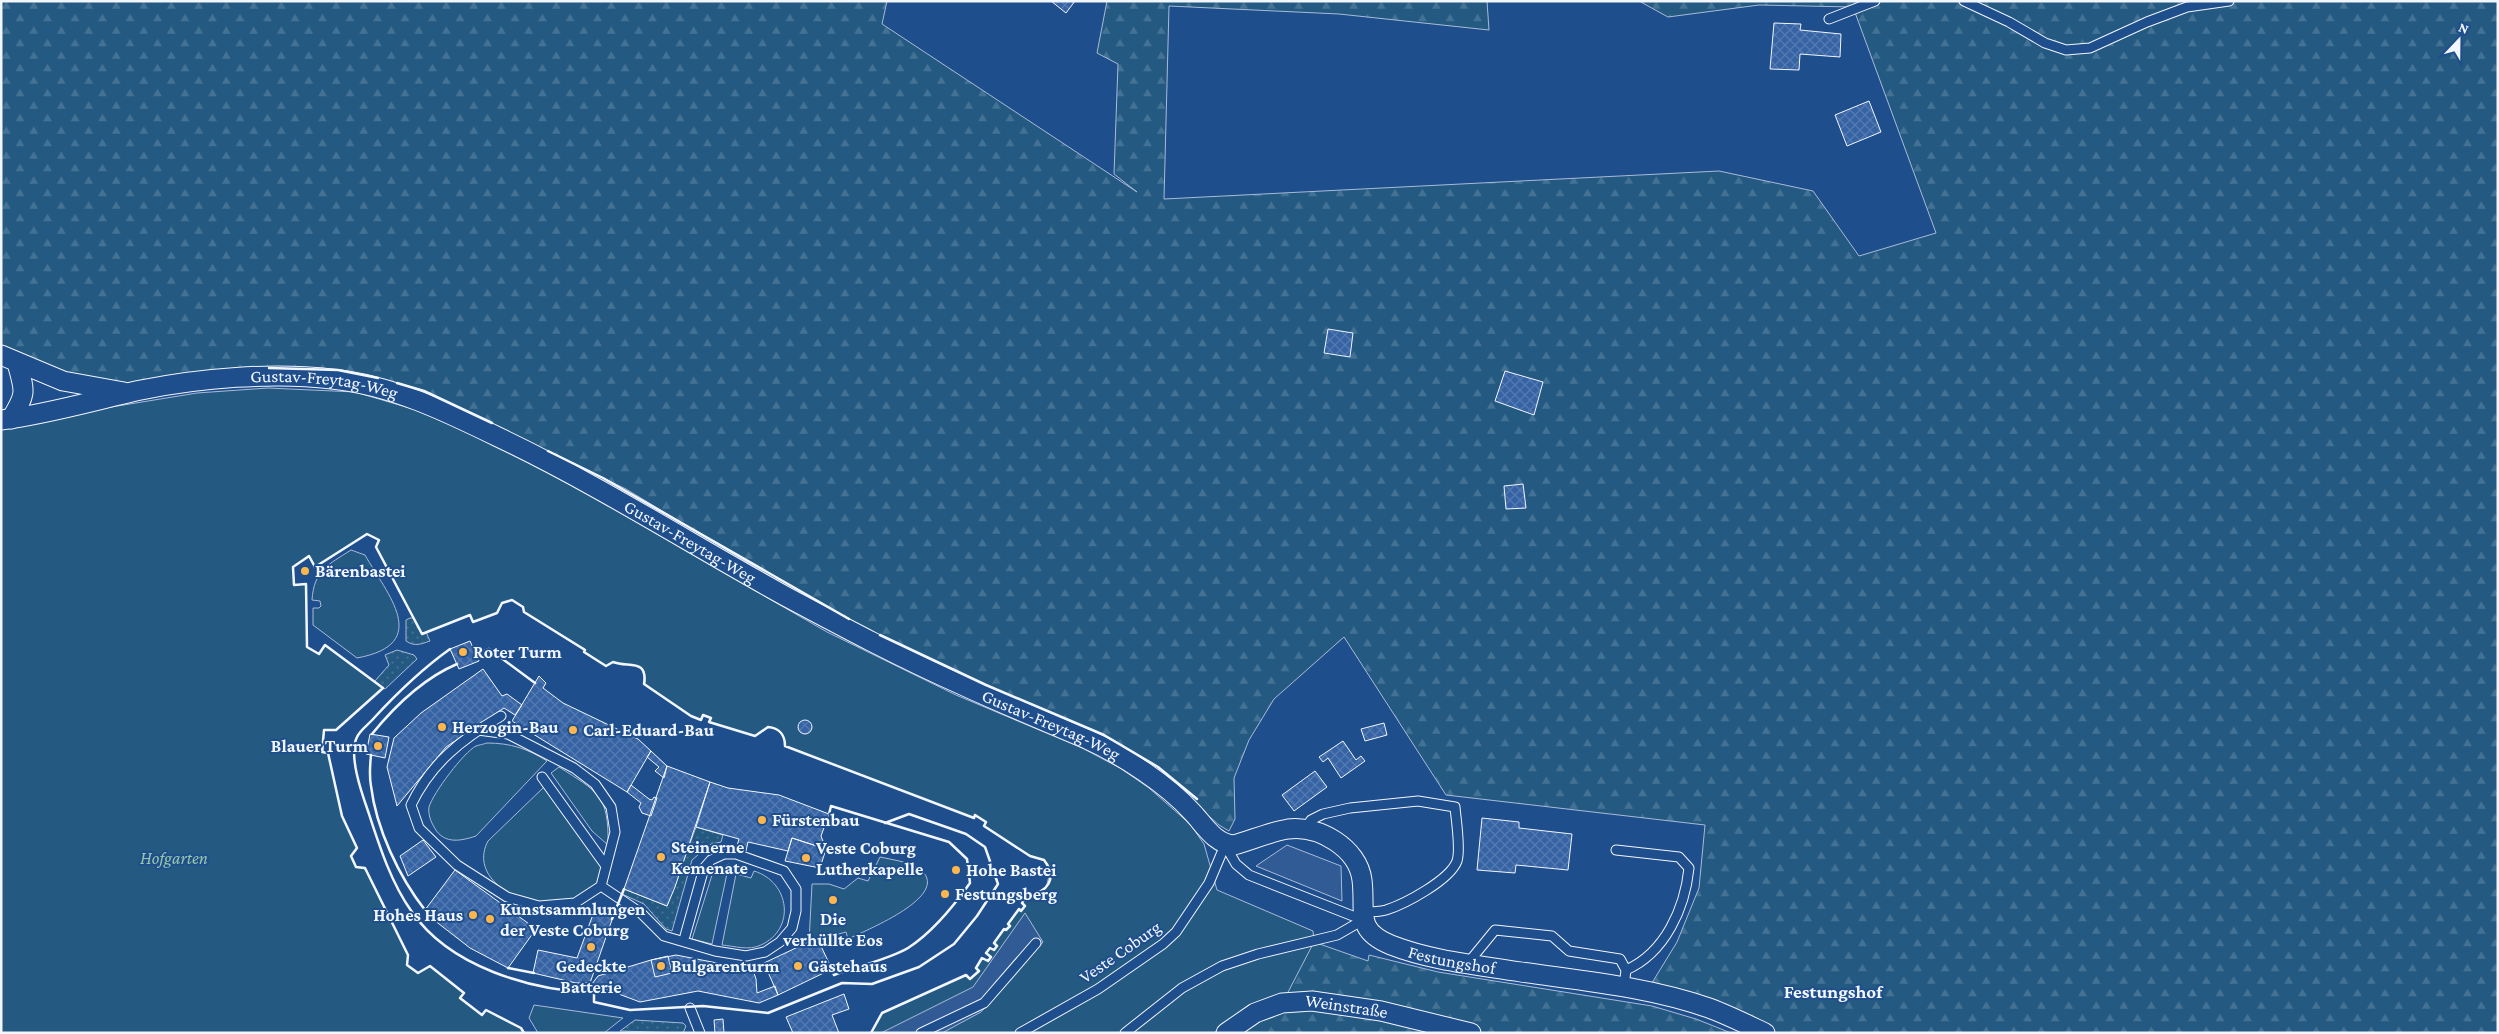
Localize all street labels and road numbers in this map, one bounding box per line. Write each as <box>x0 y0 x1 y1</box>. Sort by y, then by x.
street label: Gustav-Freytag-Weg <box>250 366 401 403</box>
street label: Gustav-Freytag-Weg <box>621 496 760 588</box>
street label: Gustav-Freytag-Weg <box>979 685 1124 765</box>
street label: Veste Coburg <box>1076 916 1165 987</box>
street label: Festungshof <box>1406 942 1499 978</box>
street label: Weinstraße <box>1304 990 1390 1022</box>

